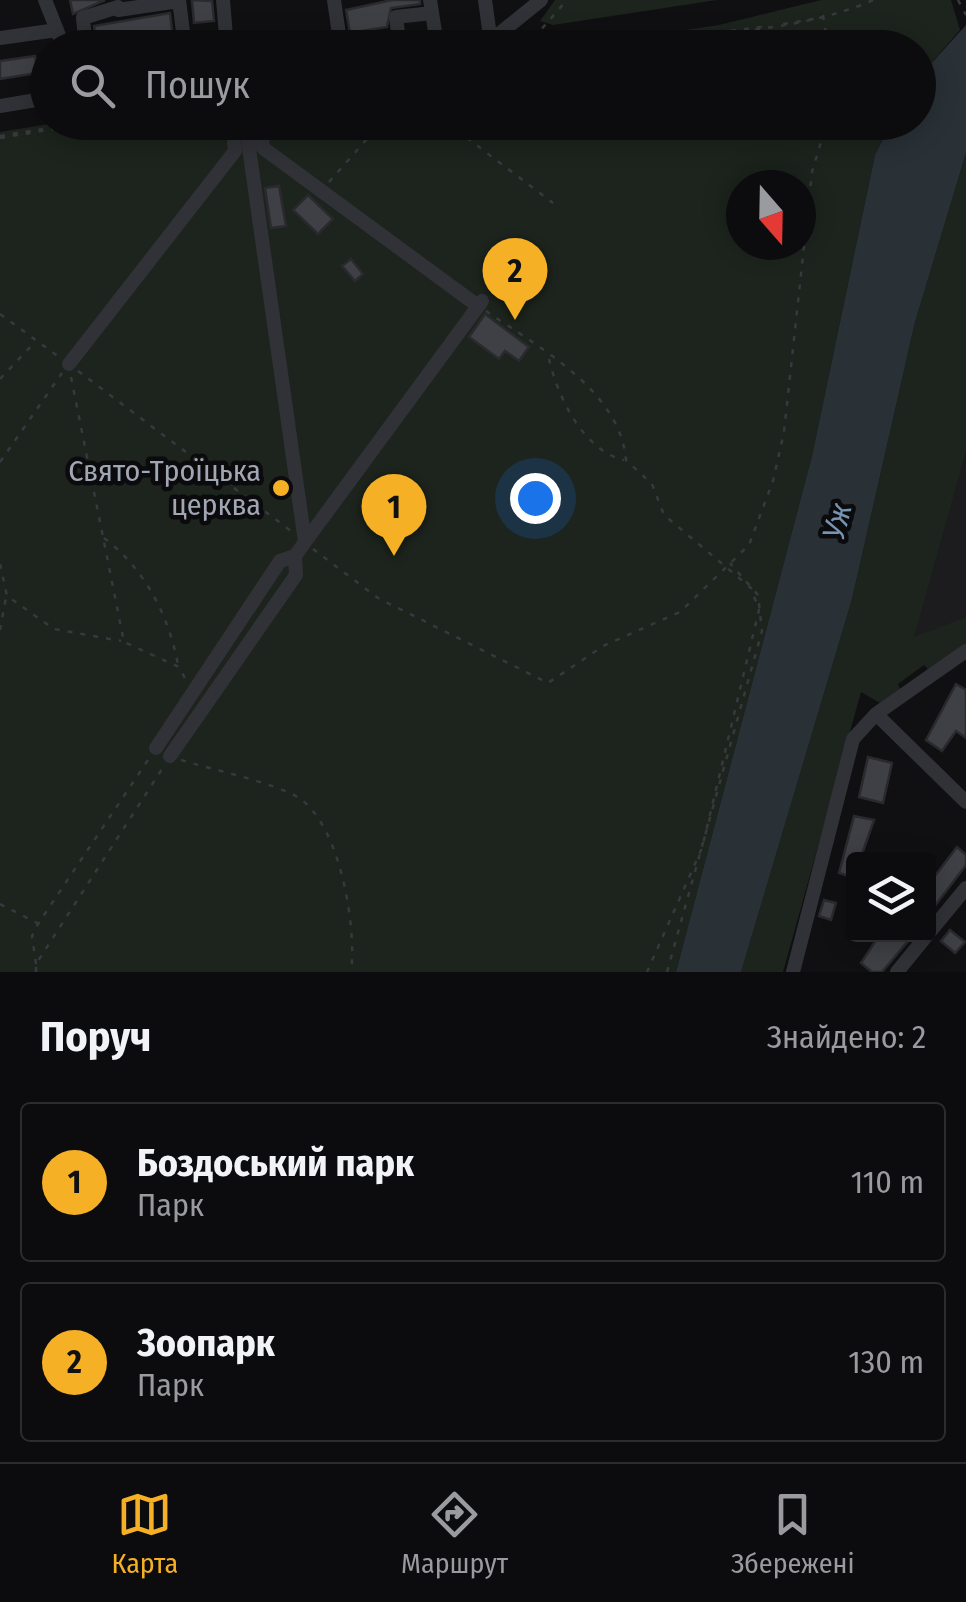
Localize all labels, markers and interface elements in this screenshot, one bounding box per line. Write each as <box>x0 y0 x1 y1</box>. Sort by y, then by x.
search box <box>30 30 936 140</box>
icon: search <box>65 58 120 113</box>
text: Пошук <box>145 62 250 108</box>
north arrow <box>726 170 816 260</box>
pin: 2 <box>482 238 548 320</box>
place label: Свято-Троїцька церква <box>68 453 261 523</box>
your location <box>510 473 561 524</box>
pin: 1 <box>362 474 426 556</box>
marker: Свято-Троїцька церква <box>270 477 292 499</box>
water label: Уж <box>814 499 860 543</box>
map controls <box>846 852 936 942</box>
button: layers <box>846 852 936 942</box>
text: Поруч <box>40 1012 151 1062</box>
text: Знайдено: 2 <box>767 1018 926 1056</box>
text: Боздоський парк <box>137 1140 414 1186</box>
text: 1 <box>68 1163 81 1201</box>
text: 110 m <box>851 1163 924 1201</box>
text: Парк <box>137 1186 204 1224</box>
text: Зоопарк <box>137 1320 275 1366</box>
text: 2 <box>67 1343 82 1381</box>
text: 130 m <box>848 1343 924 1381</box>
text: Парк <box>137 1366 204 1404</box>
tab: Карта <box>111 1487 178 1580</box>
tab: Маршрут <box>401 1487 508 1580</box>
tab: Збережені <box>731 1487 855 1580</box>

